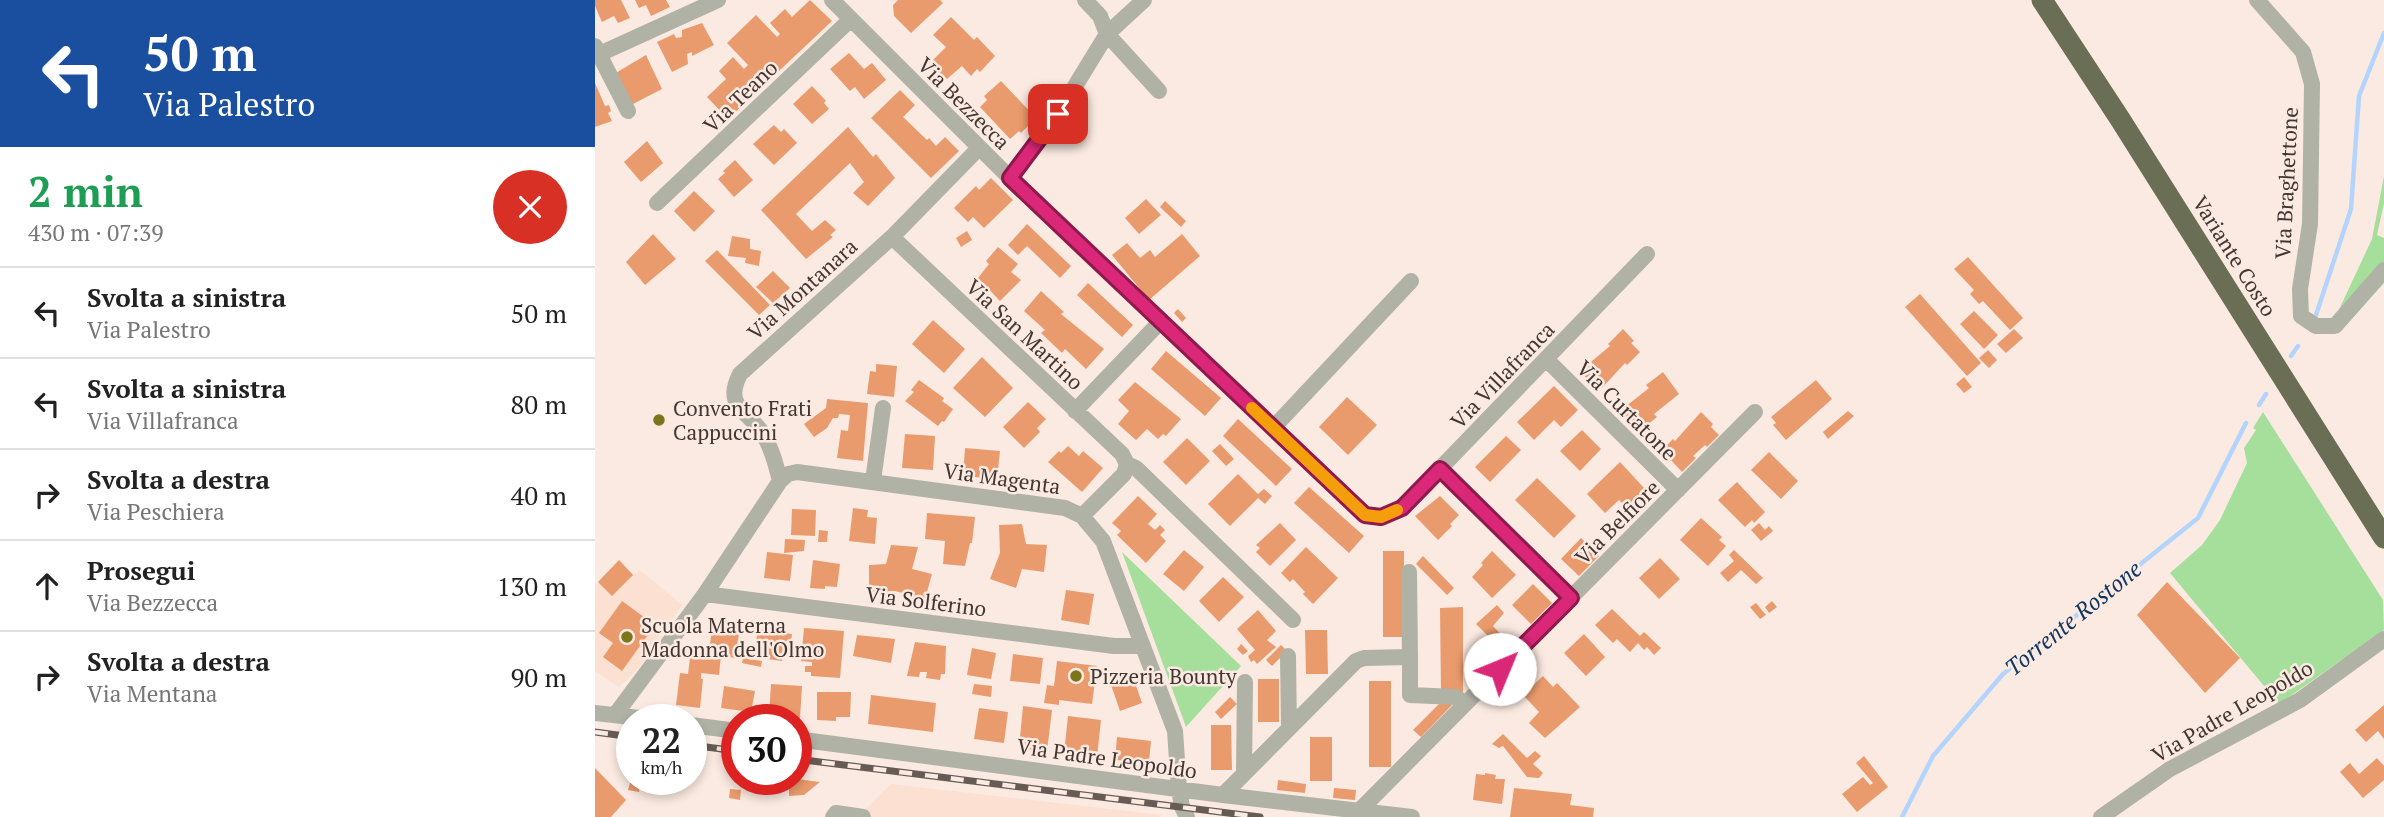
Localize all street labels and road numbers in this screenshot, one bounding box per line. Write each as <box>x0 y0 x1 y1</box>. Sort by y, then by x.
street label: Via Bezzecca <box>912 51 1017 156</box>
street label: Via Teano <box>697 54 783 138</box>
street label: Via Braghettone <box>2268 106 2304 260</box>
street label: Variante Costo <box>2187 190 2283 322</box>
street label: Via Montanara <box>741 232 863 346</box>
street label: Via San Martino <box>960 272 1090 396</box>
street label: Via Villafranca <box>1444 315 1560 435</box>
street label: Via Curtatone <box>1571 354 1683 466</box>
street label: Via Magenta <box>942 456 1063 500</box>
street label: Via Belfiore <box>1569 474 1665 570</box>
street label: Via Solferino <box>864 580 988 622</box>
street label: Via Padre Leopoldo <box>2146 653 2318 769</box>
street label: Via Padre Leopoldo <box>1015 731 1199 785</box>

